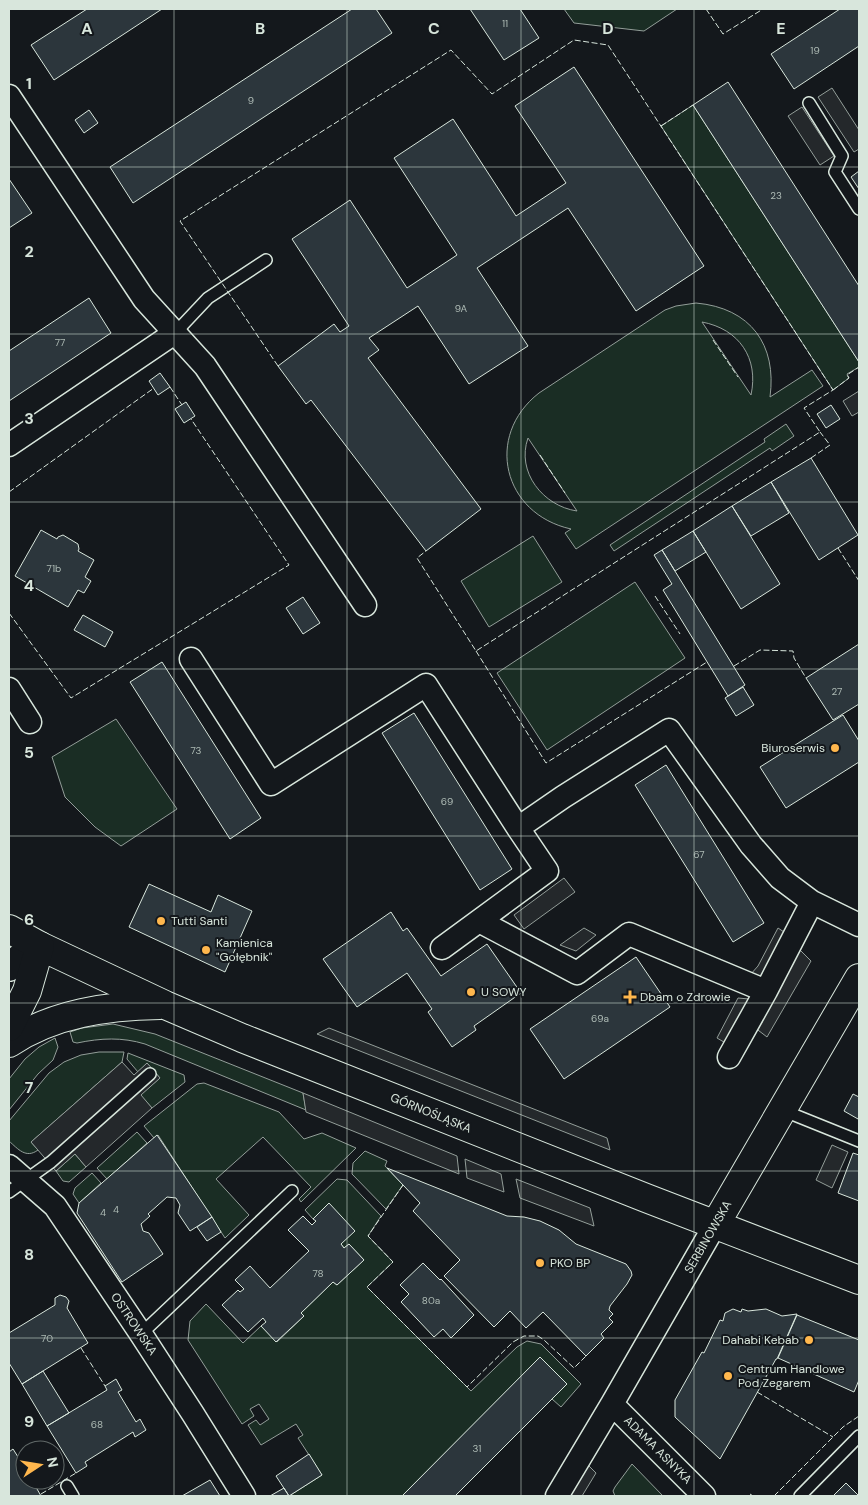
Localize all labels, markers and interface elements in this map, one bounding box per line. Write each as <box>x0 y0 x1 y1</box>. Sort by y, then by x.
house number: 11 <box>502 17 508 30</box>
text: A <box>81 18 93 39</box>
text: B <box>255 18 265 39</box>
text: C <box>428 18 440 39</box>
text: D <box>602 18 614 39</box>
text: E <box>776 18 786 39</box>
house number: 19 <box>810 44 820 57</box>
text: 1 <box>26 73 32 94</box>
house number: 9 <box>248 94 254 107</box>
house number: 23 <box>770 189 782 202</box>
text: 2 <box>24 241 34 262</box>
house number: 9A <box>455 302 468 315</box>
house number: 77 <box>55 336 65 349</box>
text: 3 <box>24 408 34 429</box>
house number: 71b <box>47 562 61 575</box>
text: 4 <box>24 575 34 596</box>
house number: 27 <box>832 685 842 698</box>
place label: Biuroserwis <box>761 740 825 756</box>
text: 5 <box>24 742 34 763</box>
marker: Biuroserwis <box>829 742 841 754</box>
house number: 73 <box>191 744 202 757</box>
house number: 69 <box>441 795 453 808</box>
house number: 67 <box>693 848 705 861</box>
text: 6 <box>24 909 34 930</box>
place label: Tutti Santi <box>171 913 228 929</box>
marker: Tutti Santi <box>155 915 167 927</box>
place label: Kamienica "Gołębnik" <box>216 935 273 965</box>
marker: Kamienica "Gołębnik" <box>200 944 212 956</box>
place label: U SOWY <box>481 984 527 1000</box>
marker: U SOWY <box>465 986 477 998</box>
place label: Dbam o Zdrowie <box>640 989 731 1005</box>
marker: Dbam o Zdrowie <box>624 991 636 1003</box>
house number: 69a <box>591 1012 609 1025</box>
text: 7 <box>25 1077 34 1098</box>
street label: GÓRNOŚLĄSKA <box>388 1089 474 1137</box>
street label: SERBINOWSKA <box>681 1198 735 1276</box>
house number: 4 <box>113 1203 119 1216</box>
house number: 4 <box>100 1206 106 1219</box>
text: 8 <box>24 1244 34 1265</box>
place label: PKO BP <box>550 1255 590 1271</box>
marker: PKO BP <box>534 1257 546 1269</box>
house number: 78 <box>312 1267 324 1280</box>
street label: OSTROWSKA <box>107 1290 161 1358</box>
house number: 80a <box>422 1294 440 1307</box>
house number: 70 <box>41 1332 53 1345</box>
place label: Dahabi Kebab <box>722 1332 799 1348</box>
marker: Dahabi Kebab <box>803 1334 815 1346</box>
place label: Centrum Handlowe Pod Zegarem <box>738 1361 845 1391</box>
marker: Centrum Handlowe Pod Zegarem <box>722 1370 734 1382</box>
text: 9 <box>24 1411 34 1432</box>
street label: ADAMA ASNYKA <box>621 1413 695 1487</box>
house number: 68 <box>91 1418 103 1431</box>
north arrow <box>15 1440 65 1490</box>
house number: 31 <box>473 1442 481 1455</box>
text: N <box>43 1455 63 1469</box>

